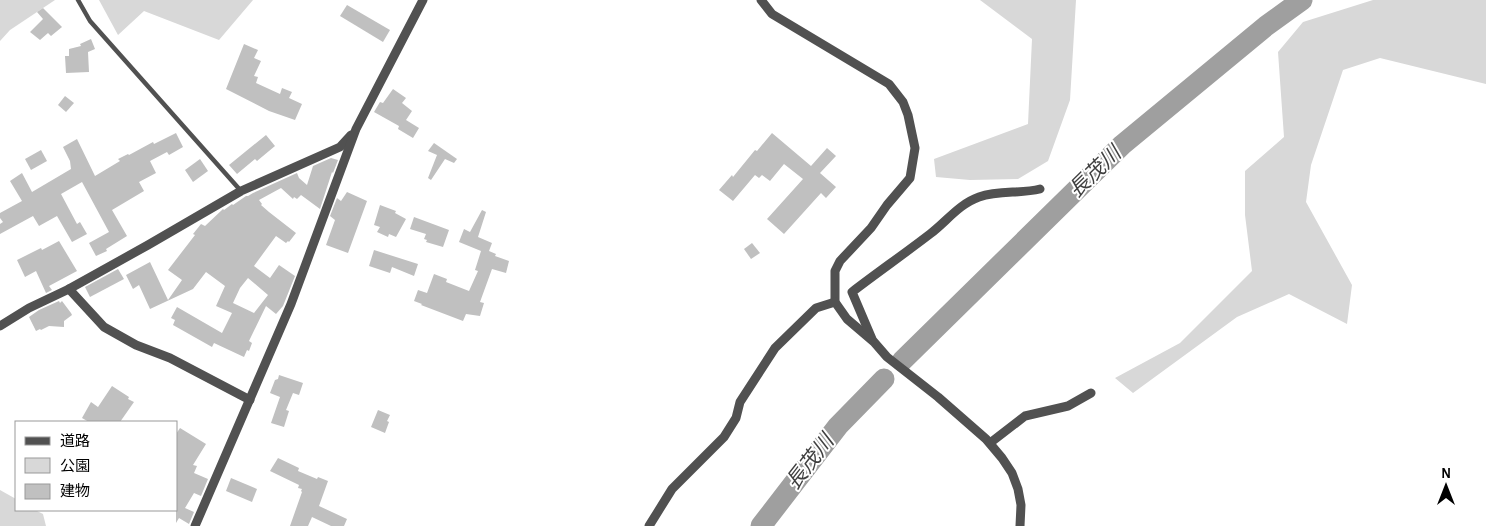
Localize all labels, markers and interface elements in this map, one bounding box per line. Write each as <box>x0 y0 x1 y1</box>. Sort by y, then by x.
water label: 長茂川 <box>1064 140 1126 201</box>
legend <box>15 421 178 511</box>
water label: 長茂川 <box>782 429 839 493</box>
text: 道路 <box>60 433 90 449</box>
text: 公園 <box>60 458 90 474</box>
north arrow <box>1421 461 1471 511</box>
text: N <box>1441 467 1451 481</box>
text: 建物 <box>60 483 90 499</box>

